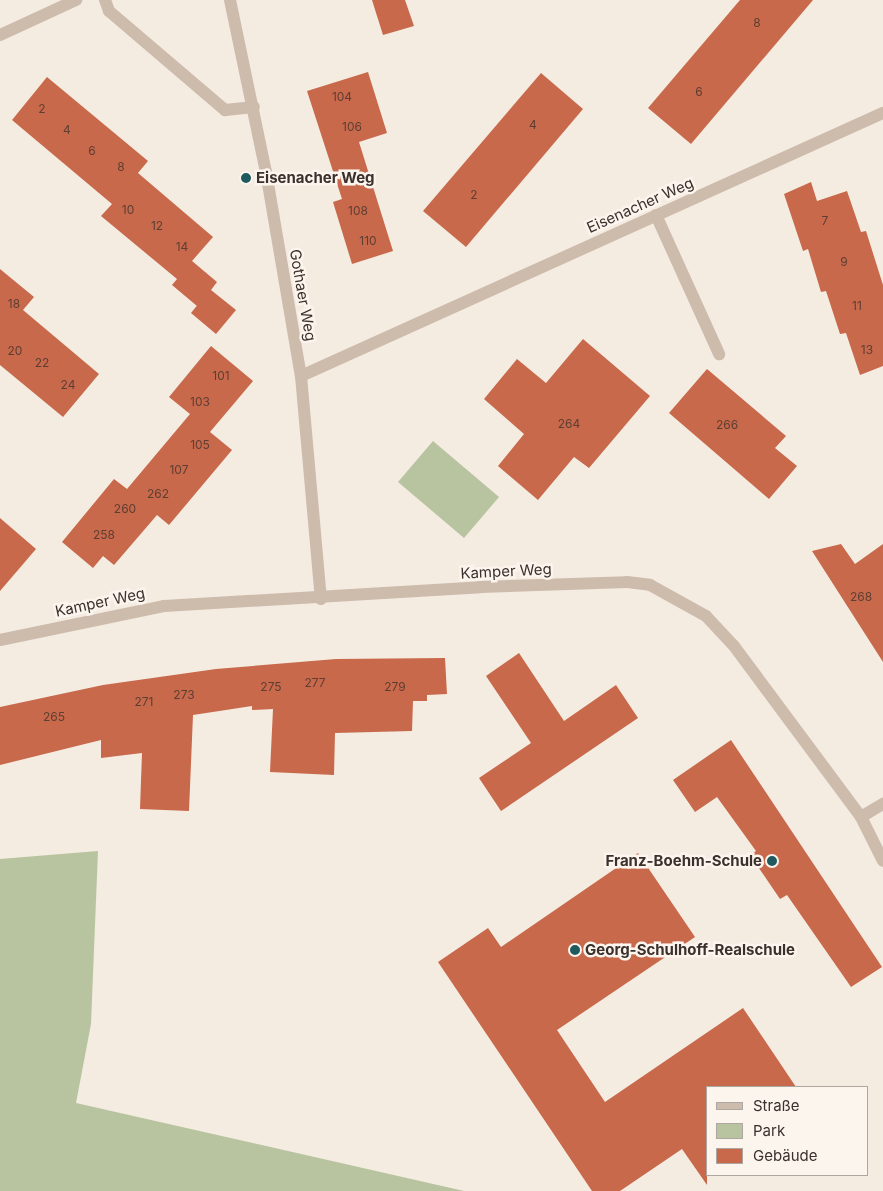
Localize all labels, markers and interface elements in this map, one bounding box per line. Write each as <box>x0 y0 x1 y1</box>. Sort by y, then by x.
house number: 8 <box>753 16 761 30</box>
house number: 6 <box>695 85 703 99</box>
house number: 104 <box>332 90 352 104</box>
house number: 2 <box>38 102 46 116</box>
house number: 4 <box>529 118 537 132</box>
house number: 106 <box>342 120 362 134</box>
house number: 4 <box>63 123 71 137</box>
house number: 6 <box>88 144 96 158</box>
house number: 8 <box>117 160 125 174</box>
place label: Eisenacher Weg <box>256 169 375 187</box>
marker: Eisenacher Weg <box>240 172 252 184</box>
street label: Eisenacher Weg <box>584 173 696 237</box>
house number: 2 <box>470 188 478 202</box>
house number: 10 <box>122 203 134 217</box>
house number: 108 <box>348 204 368 218</box>
house number: 7 <box>822 214 828 228</box>
house number: 12 <box>151 219 163 233</box>
house number: 110 <box>359 234 377 248</box>
house number: 14 <box>176 240 188 254</box>
street label: Gothaer Weg <box>286 248 320 342</box>
house number: 9 <box>840 255 848 269</box>
house number: 18 <box>8 297 20 311</box>
house number: 11 <box>852 299 862 313</box>
house number: 13 <box>861 343 873 357</box>
house number: 20 <box>8 344 22 358</box>
house number: 22 <box>35 356 49 370</box>
house number: 101 <box>212 369 230 383</box>
house number: 24 <box>61 378 75 392</box>
house number: 103 <box>190 395 210 409</box>
house number: 264 <box>558 417 580 431</box>
house number: 266 <box>716 418 738 432</box>
house number: 105 <box>190 438 210 452</box>
house number: 107 <box>169 463 189 477</box>
house number: 262 <box>147 487 169 501</box>
house number: 260 <box>114 502 136 516</box>
house number: 258 <box>93 528 115 542</box>
street label: Kamper Weg <box>460 560 552 582</box>
street label: Kamper Weg <box>53 584 147 620</box>
house number: 268 <box>850 590 872 604</box>
house number: 277 <box>304 676 326 690</box>
house number: 275 <box>260 680 282 694</box>
house number: 279 <box>384 680 406 694</box>
house number: 273 <box>173 688 195 702</box>
house number: 271 <box>135 695 153 709</box>
house number: 265 <box>43 710 65 724</box>
place label: Franz-Boehm-Schule <box>606 852 762 870</box>
marker: Franz-Boehm-Schule <box>766 855 778 867</box>
place label: Georg-Schulhoff-Realschule <box>585 941 795 959</box>
marker: Georg-Schulhoff-Realschule <box>569 944 581 956</box>
legend <box>706 1086 868 1176</box>
text: Straße <box>753 1096 800 1115</box>
text: Park <box>753 1121 785 1140</box>
text: Gebäude <box>753 1146 818 1165</box>

